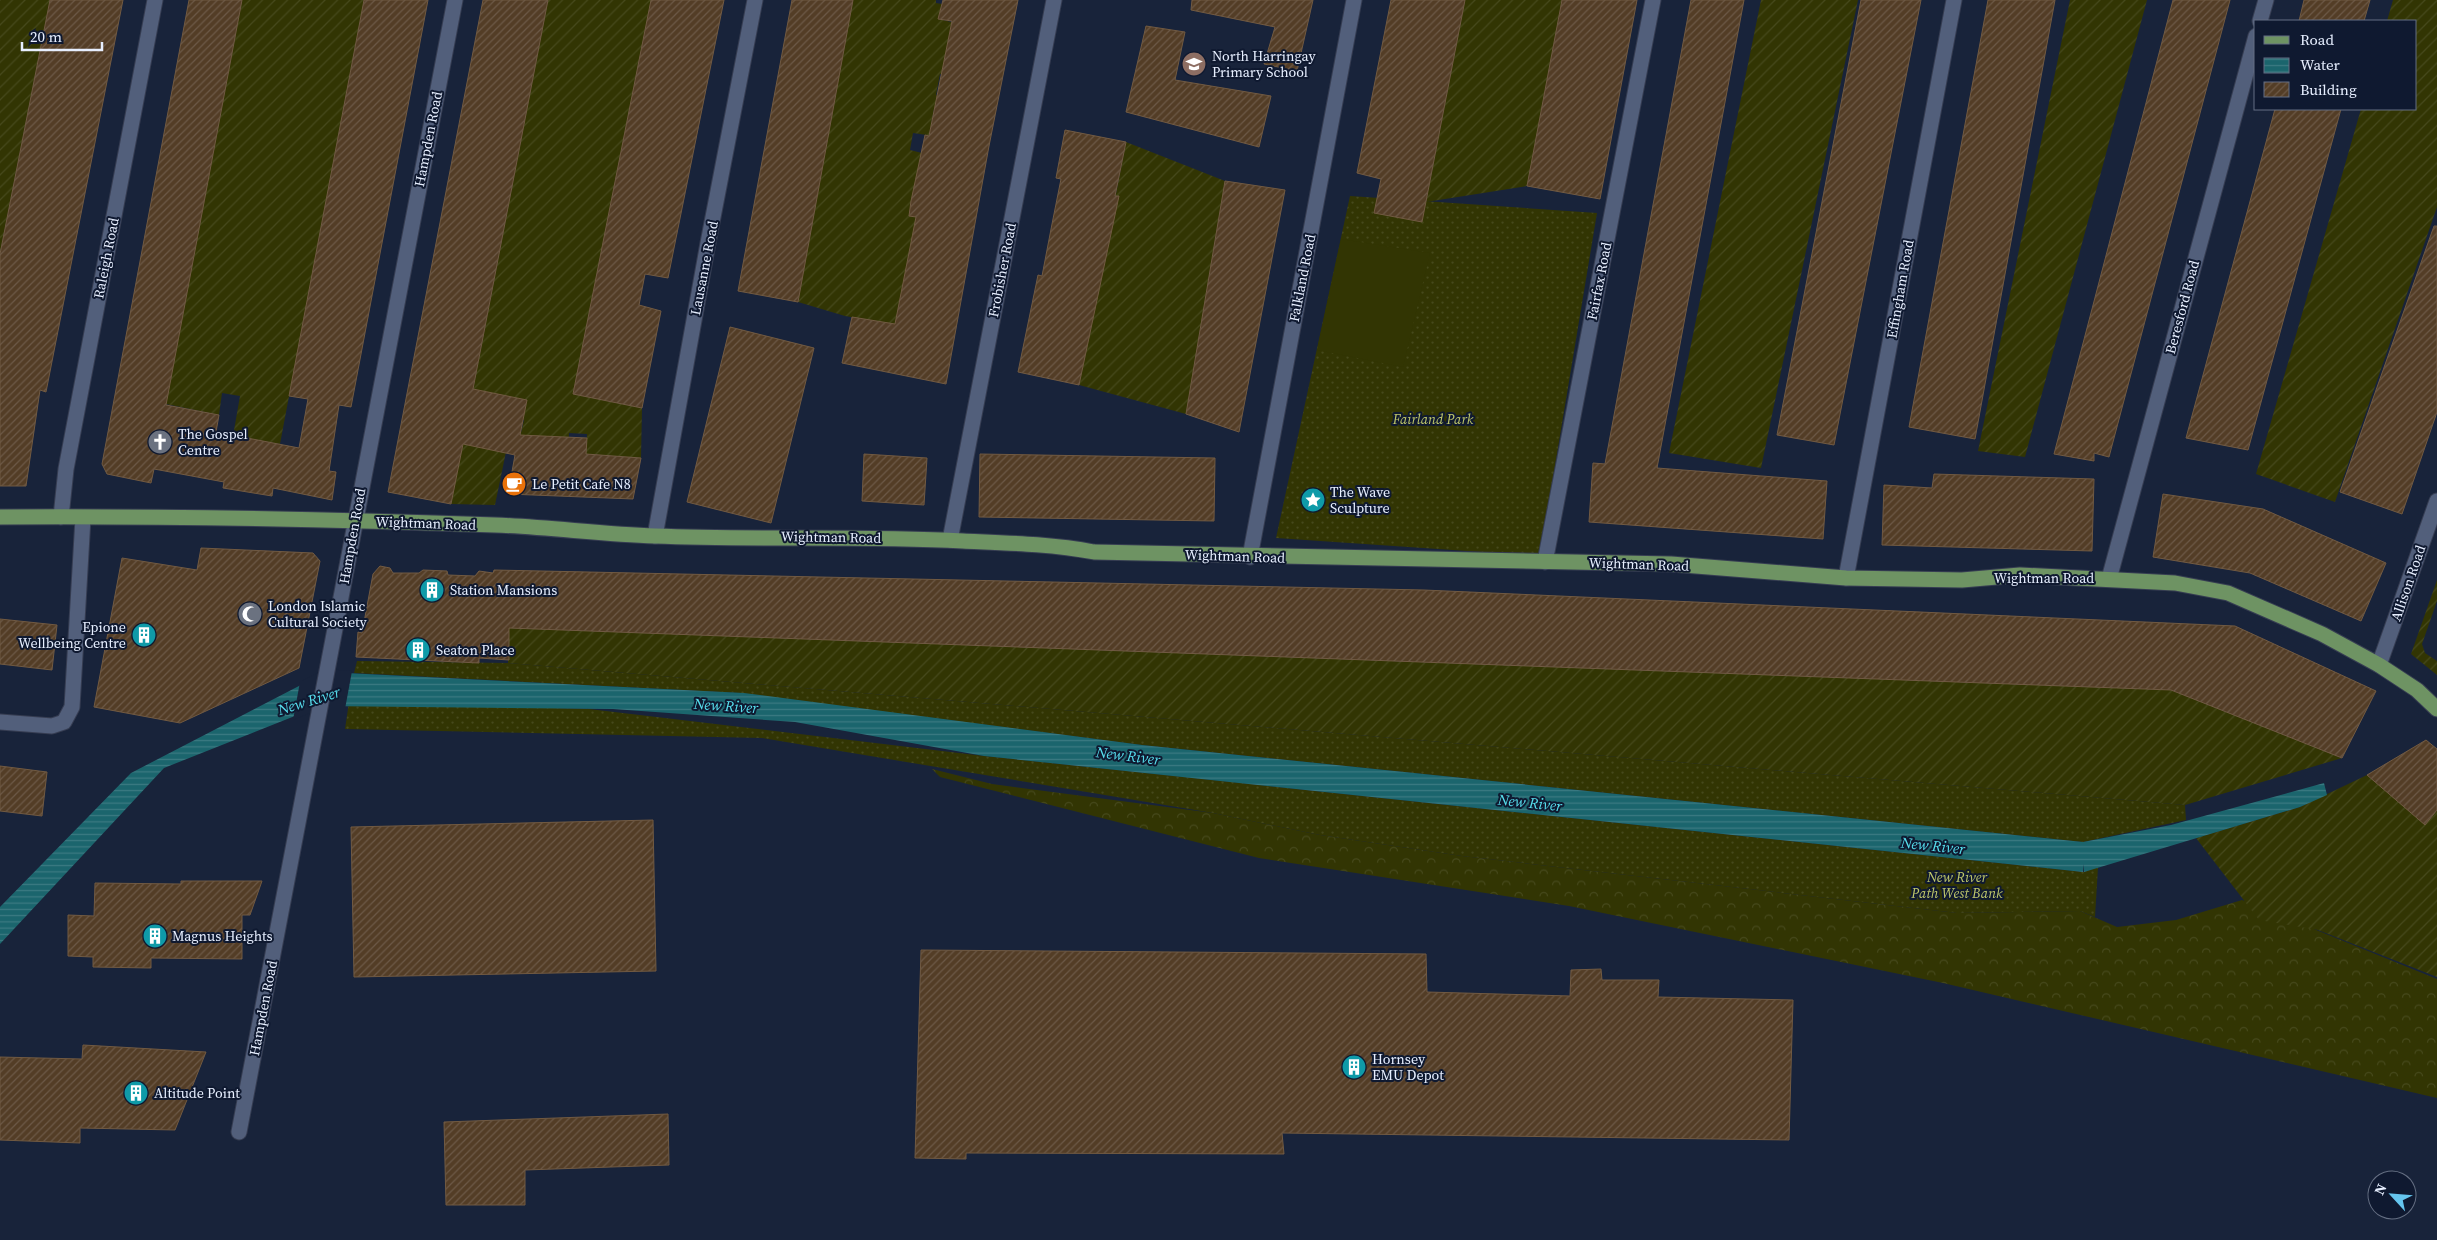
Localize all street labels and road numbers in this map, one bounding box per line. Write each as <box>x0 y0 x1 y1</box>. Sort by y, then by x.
street label: Hampden Road <box>409 89 447 188</box>
street label: Raleigh Road <box>88 216 124 300</box>
street label: Lausanne Road <box>685 219 723 317</box>
street label: Frobisher Road <box>983 221 1021 319</box>
street label: Falkland Road <box>1284 232 1320 324</box>
street label: Effingham Road <box>1881 238 1919 340</box>
street label: Fairfax Road <box>1582 240 1616 322</box>
street label: Beresford Road <box>2160 258 2204 356</box>
street label: Hampden Road <box>334 486 370 585</box>
street label: Wightman Road <box>375 511 477 535</box>
street label: Wightman Road <box>781 526 881 548</box>
street label: Allison Road <box>2386 542 2430 624</box>
street label: Wightman Road <box>1184 544 1286 568</box>
street label: Wightman Road <box>1588 552 1690 576</box>
street label: Wightman Road <box>1994 568 2094 588</box>
street label: Hampden Road <box>244 958 282 1057</box>

